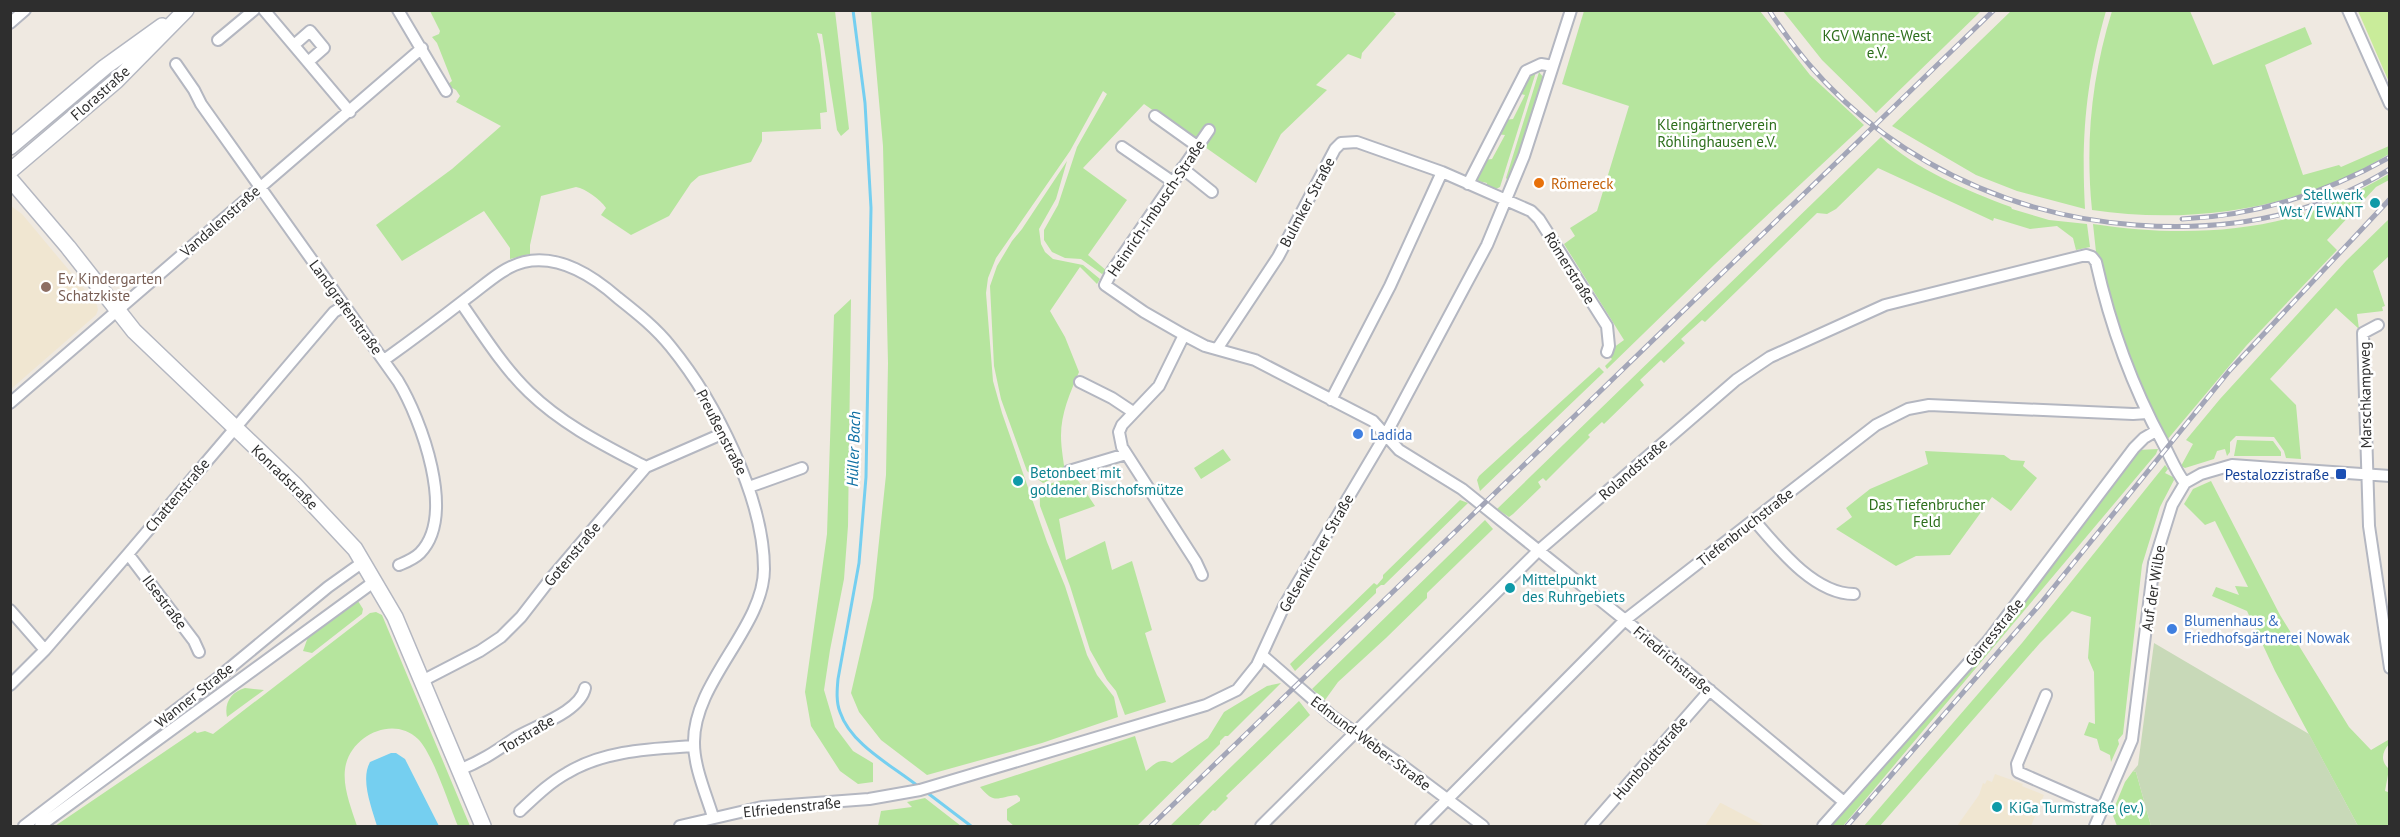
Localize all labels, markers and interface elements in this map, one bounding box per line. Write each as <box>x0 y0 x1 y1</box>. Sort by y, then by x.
park label: KGV Wanne-West e.V. <box>1823 26 1931 62</box>
street label: Florastraße <box>66 61 134 125</box>
park label: Kleingärtnerverein Röhlinghausen e.V. <box>1657 115 1777 151</box>
street label: Heinrich-Imbusch-Straße <box>1103 136 1209 280</box>
street label: Bulmker Straße <box>1275 154 1339 250</box>
place label: Römereck <box>1551 174 1614 193</box>
marker: Römereck <box>1532 176 1546 190</box>
street label: Vandalenstraße <box>175 181 264 261</box>
place label: Stellwerk Wst / EWANT <box>2279 185 2364 221</box>
marker: Stellwerk Wst / EWANT <box>2368 196 2382 210</box>
street label: Römerstraße <box>1540 228 1600 308</box>
street label: Landgrafenstraße <box>305 256 387 358</box>
place label: Ev. Kindergarten Schatzkiste <box>58 269 162 305</box>
marker: Ev. Kindergarten Schatzkiste <box>39 280 53 294</box>
street label: Marschkampweg <box>2355 341 2375 449</box>
street label: Preußenstraße <box>692 386 752 478</box>
water label: Hüller Bach <box>842 411 864 487</box>
place label: Ladida <box>1370 425 1413 444</box>
marker: Ladida <box>1351 427 1365 441</box>
street label: Rolandstraße <box>1595 434 1671 504</box>
street label: Konradstraße <box>248 440 322 514</box>
street label: Chattenstraße <box>141 454 213 536</box>
place label: Betonbeet mit goldener Bischofsmütze <box>1030 463 1184 499</box>
place label: Pestalozzistraße <box>2225 465 2329 484</box>
marker: Pestalozzistraße <box>2334 467 2348 481</box>
marker: Betonbeet mit goldener Bischofsmütze <box>1011 474 1025 488</box>
street label: Tiefenbruchstraße <box>1693 483 1797 571</box>
street label: Gelsenkircher Straße <box>1274 490 1358 616</box>
park label: Das Tiefenbrucher Feld <box>1869 495 1985 531</box>
street label: Gotenstraße <box>540 518 604 590</box>
street label: Auf der Wilbe <box>2137 544 2169 632</box>
place label: Mittelpunkt des Ruhrgebiets <box>1522 570 1625 606</box>
street label: Ilsestraße <box>138 571 192 633</box>
marker: Mittelpunkt des Ruhrgebiets <box>1503 581 1517 595</box>
street label: Görresstraße <box>1961 594 2027 670</box>
place label: Blumenhaus & Friedhofsgärtnerei Nowak <box>2184 611 2351 647</box>
street label: Friedrichstraße <box>1630 622 1716 698</box>
marker: Blumenhaus & Friedhofsgärtnerei Nowak <box>2165 622 2179 636</box>
street label: Wanner Straße <box>151 658 237 732</box>
street label: Edmund-Weber-Straße <box>1307 692 1435 794</box>
street label: Torstraße <box>496 710 558 758</box>
street label: Humboldtstraße <box>1609 712 1691 804</box>
street label: Elfriedenstraße <box>742 792 842 822</box>
place label: KiGa Turmstraße (ev.) <box>2009 798 2144 817</box>
marker: KiGa Turmstraße (ev.) <box>1990 800 2004 814</box>

